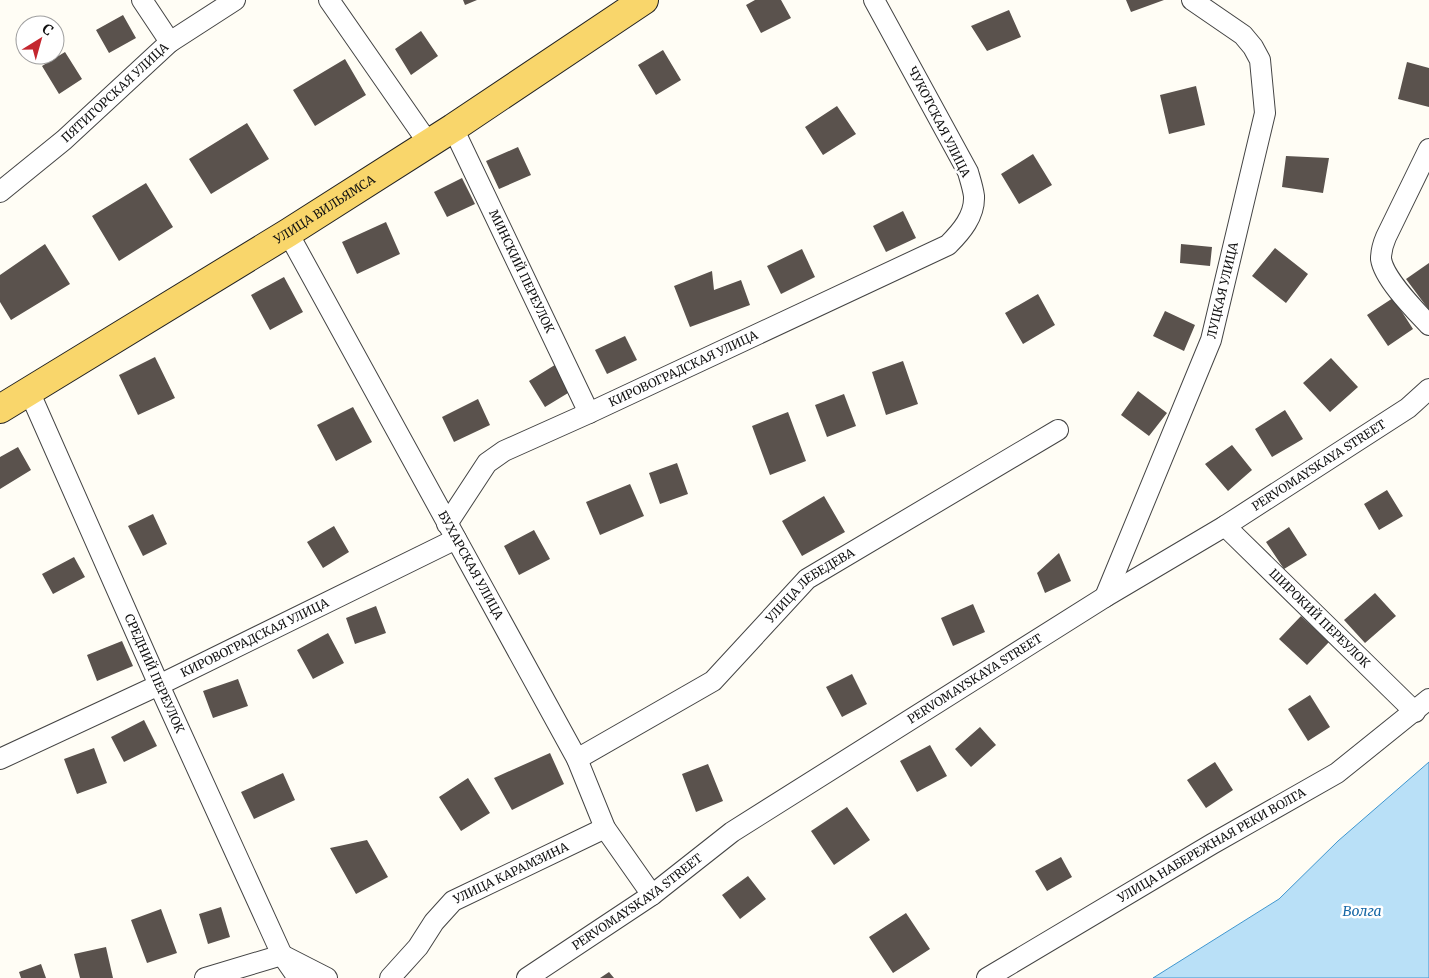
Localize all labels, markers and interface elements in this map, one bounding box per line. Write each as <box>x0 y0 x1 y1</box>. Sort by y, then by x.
north arrow <box>15 15 65 65</box>
text: С <box>39 20 57 40</box>
street label: ПЯТИГОРСКАЯ УЛИЦА <box>58 39 172 146</box>
street label: ЧУКОТСКАЯ УЛИЦА <box>905 64 974 180</box>
street label: УЛИЦА ВИЛЬЯМСА <box>270 171 378 247</box>
street label: МИНСКИЙ ПЕРЕУЛОК <box>486 207 558 336</box>
street label: ЛУЦКАЯ УЛИЦА <box>1204 240 1241 340</box>
street label: КИРОВОГРАДСКАЯ УЛИЦА <box>606 327 761 410</box>
street label: PERVOMAYSKAYA STREET <box>1249 416 1389 514</box>
street label: БУХАРСКАЯ УЛИЦА <box>435 508 507 622</box>
street label: УЛИЦА ЛЕБЕДЕВА <box>762 544 858 626</box>
street label: ШИРОКИЙ ПЕРЕУЛОК <box>1266 565 1374 671</box>
street label: КИРОВОГРАДСКАЯ УЛИЦА <box>178 595 331 680</box>
street label: СРЕДНИЙ ПЕРЕУЛОК <box>122 611 188 736</box>
street label: PERVOMAYSKAYA STREET <box>905 630 1045 727</box>
street label: УЛИЦА НАБЕРЕЖНАЯ РЕКИ ВОЛГА <box>1114 784 1309 906</box>
street label: УЛИЦА КАРАМЗИНА <box>450 839 571 907</box>
street label: PERVOMAYSKAYA STREET <box>569 850 706 953</box>
water label: Волга <box>1342 902 1382 920</box>

